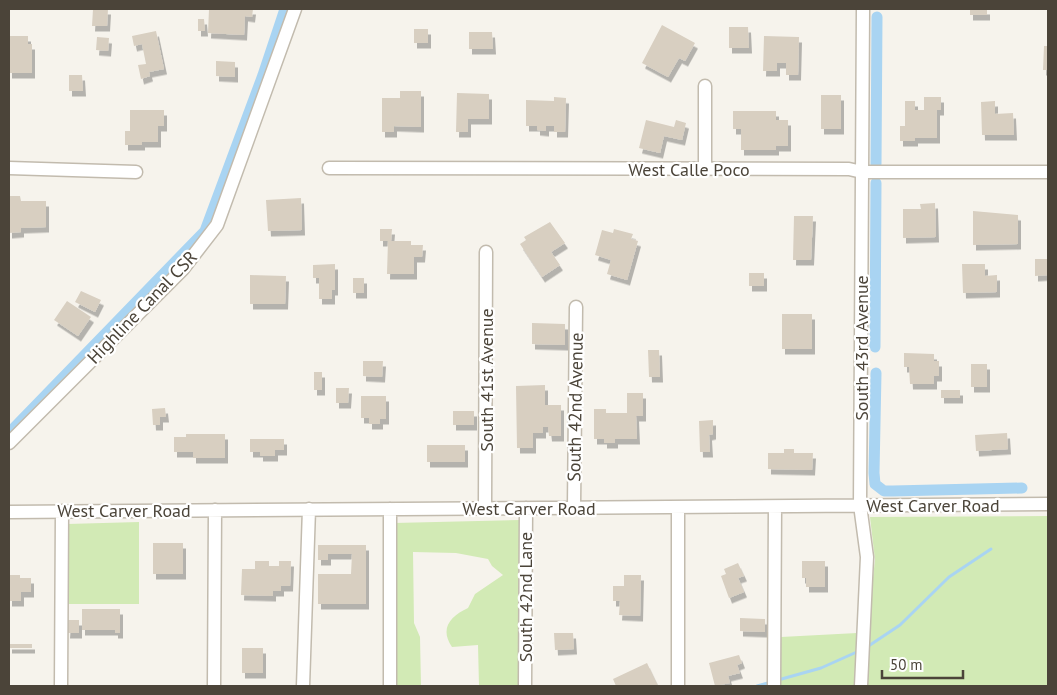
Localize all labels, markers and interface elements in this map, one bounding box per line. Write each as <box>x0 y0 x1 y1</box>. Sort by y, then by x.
street label: West Calle Poco <box>628 158 750 181</box>
street label: Highline Canal CSR <box>82 245 202 368</box>
street label: South 43rd Avenue <box>850 275 873 421</box>
street label: South 41st Avenue <box>475 308 498 452</box>
street label: South 42nd Avenue <box>562 332 588 482</box>
street label: West Carver Road <box>866 494 1000 517</box>
street label: West Carver Road <box>462 497 596 520</box>
street label: West Carver Road <box>57 499 191 522</box>
street label: South 42nd Lane <box>514 532 537 662</box>
scale bar <box>882 648 963 680</box>
text: 50 m <box>890 655 923 674</box>

